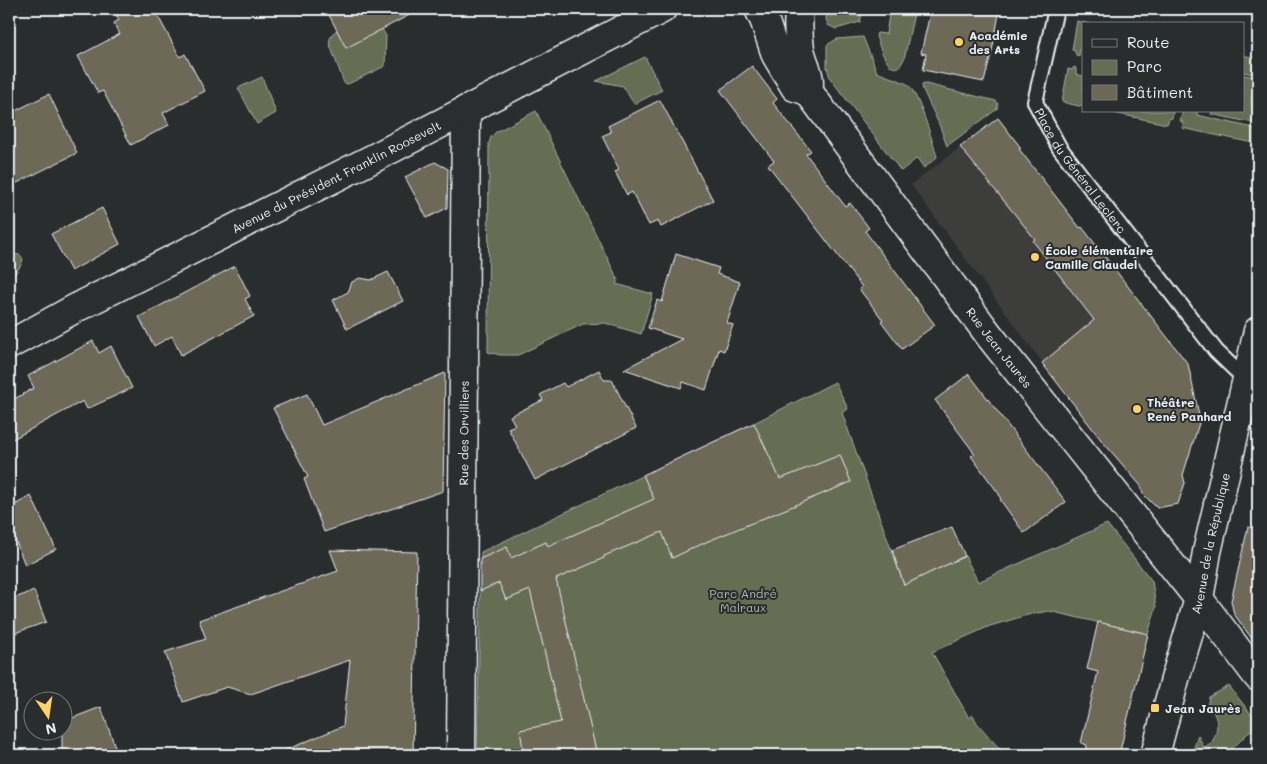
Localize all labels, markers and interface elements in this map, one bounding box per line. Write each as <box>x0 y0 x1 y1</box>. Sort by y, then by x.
legend <box>1082 22 1244 112</box>
place label: Académie des Arts <box>969 27 1027 57</box>
text: Route <box>1127 32 1170 52</box>
marker: Académie des Arts <box>953 36 965 48</box>
text: Parc <box>1127 56 1162 76</box>
text: Bâtiment <box>1127 82 1193 102</box>
street label: Place du Général Leclerc <box>1032 105 1130 236</box>
street label: Avenue du Président Franklin Roosevelt <box>229 117 444 236</box>
place label: École élémentaire Camille Claudel <box>1045 242 1153 272</box>
marker: École élémentaire Camille Claudel <box>1029 251 1041 263</box>
street label: Rue Jean Jaurès <box>963 304 1036 391</box>
street label: Rue des Orvilliers <box>455 380 472 486</box>
place label: Théâtre René Panhard <box>1147 394 1232 424</box>
marker: Théâtre René Panhard <box>1131 403 1143 415</box>
street label: Avenue de la République <box>1187 471 1233 616</box>
park label: Parc André Malraux <box>709 585 777 615</box>
north arrow <box>22 692 72 742</box>
place label: Jean Jaurès <box>1165 700 1240 716</box>
marker: Jean Jaurès <box>1149 702 1161 714</box>
text: N <box>44 719 58 740</box>

